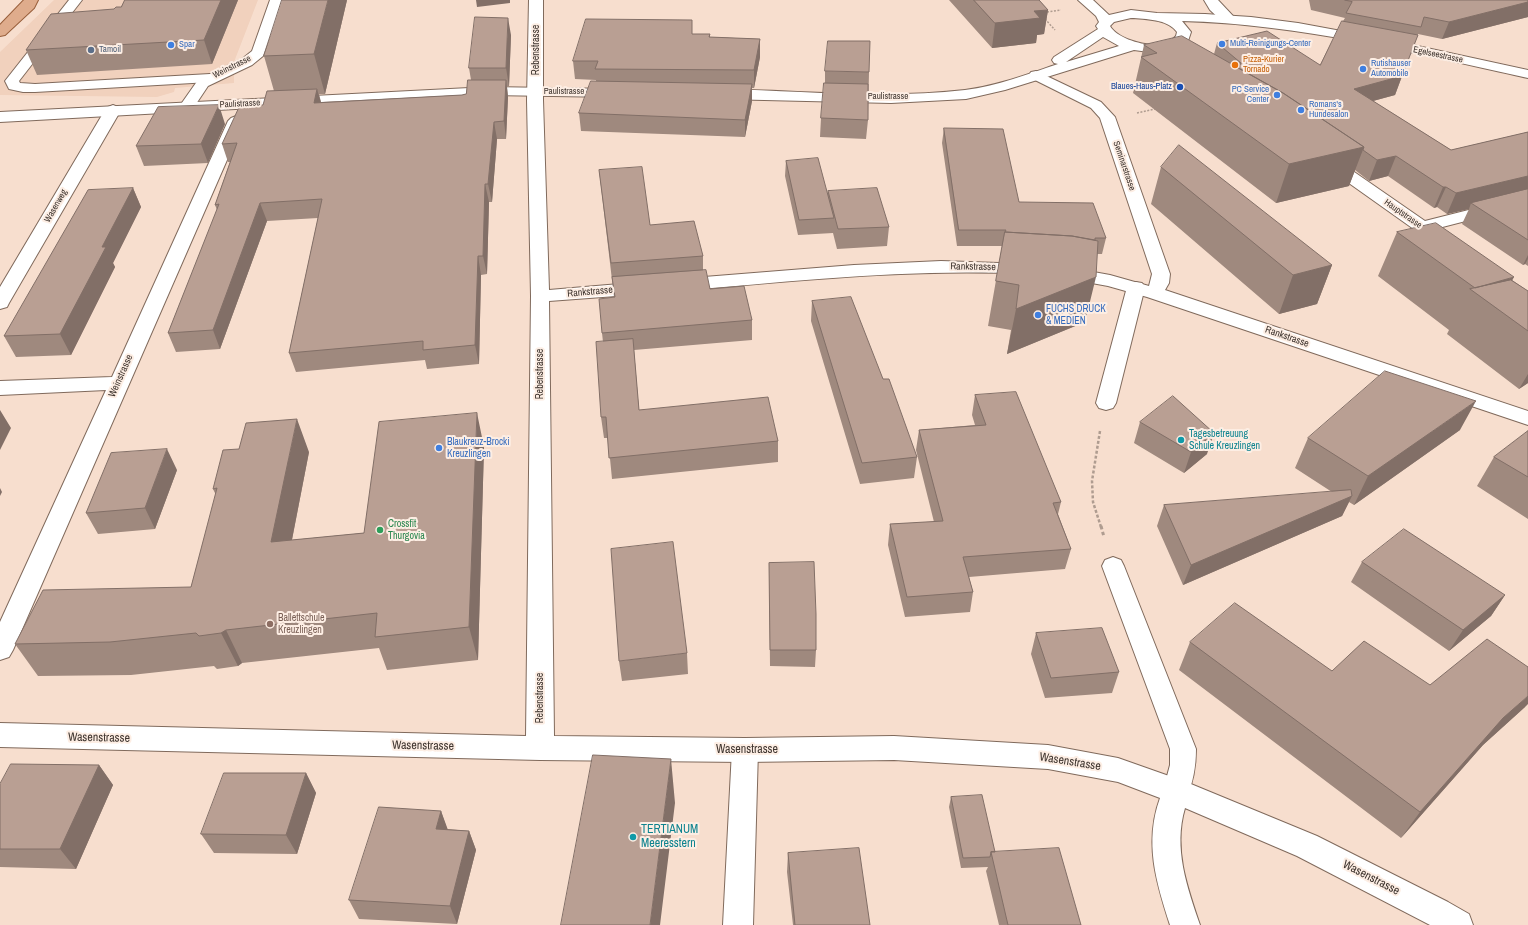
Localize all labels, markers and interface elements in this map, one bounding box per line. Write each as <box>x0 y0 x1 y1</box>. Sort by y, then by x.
street label: Rebenstrasse <box>530 25 542 75</box>
marker: Multi-Reinigungs-Center <box>1217 39 1227 49</box>
place label: Multi-Reinigungs-Center <box>1230 39 1311 49</box>
marker: Spar <box>166 40 176 50</box>
place label: Spar <box>179 40 195 50</box>
street label: Egelseestrasse <box>1412 44 1464 66</box>
marker: Tamoil <box>86 45 96 55</box>
place label: Tamoil <box>99 45 121 55</box>
street label: Weinstrasse <box>211 53 253 81</box>
place label: Pizza-Kurier Tornado <box>1243 55 1284 76</box>
place label: Rutishauser Automobile <box>1371 59 1411 80</box>
marker: Pizza-Kurier Tornado <box>1230 60 1240 70</box>
marker: Rutishauser Automobile <box>1358 64 1368 74</box>
place label: Blaues-Haus-Platz <box>1111 82 1172 92</box>
marker: Blaues-Haus-Platz <box>1175 82 1185 92</box>
place label: PC Service Center <box>1232 85 1269 106</box>
street label: Paulistrasse <box>544 87 584 97</box>
marker: PC Service Center <box>1272 90 1282 100</box>
street label: Paulistrasse <box>868 92 908 102</box>
street label: Paulistrasse <box>219 98 261 110</box>
place label: Romans's Hundesalon <box>1309 100 1348 121</box>
marker: Romans's Hundesalon <box>1296 105 1306 115</box>
street label: Seminarstrasse <box>1110 140 1138 192</box>
street label: Wasenweg <box>42 188 70 224</box>
street label: Hauptstrasse <box>1382 197 1424 231</box>
street label: Rankstrasse <box>950 261 996 273</box>
street label: Rankstrasse <box>567 284 613 300</box>
place label: FUCHS DRUCK & MEDIEN <box>1046 303 1106 326</box>
marker: FUCHS DRUCK & MEDIEN <box>1033 310 1043 320</box>
street label: Rankstrasse <box>1264 324 1310 350</box>
street label: Rebenstrasse <box>534 349 546 399</box>
street label: Weinstrasse <box>106 353 136 399</box>
place label: Tagesbetreuung Schule Kreuzlingen <box>1189 428 1260 452</box>
marker: Tagesbetreuung Schule Kreuzlingen <box>1176 435 1186 445</box>
place label: Blaukreuz-Brocki Kreuzlingen <box>447 436 509 460</box>
marker: Blaukreuz-Brocki Kreuzlingen <box>434 443 444 453</box>
place label: Crossfit Thurgovia <box>388 518 425 542</box>
marker: Crossfit Thurgovia <box>375 525 385 535</box>
place label: Ballettschule Kreuzlingen <box>278 612 324 636</box>
marker: Ballettschule Kreuzlingen <box>265 619 275 629</box>
street label: Rebenstrasse <box>534 673 546 723</box>
street label: Wasenstrasse <box>68 730 130 746</box>
street label: Wasenstrasse <box>392 738 454 754</box>
street label: Wasenstrasse <box>716 743 778 757</box>
street label: Wasenstrasse <box>1038 750 1102 774</box>
place label: TERTIANUM Meeresstern <box>641 823 698 851</box>
marker: TERTIANUM Meeresstern <box>628 832 638 842</box>
street label: Wasenstrasse <box>1340 858 1402 898</box>

